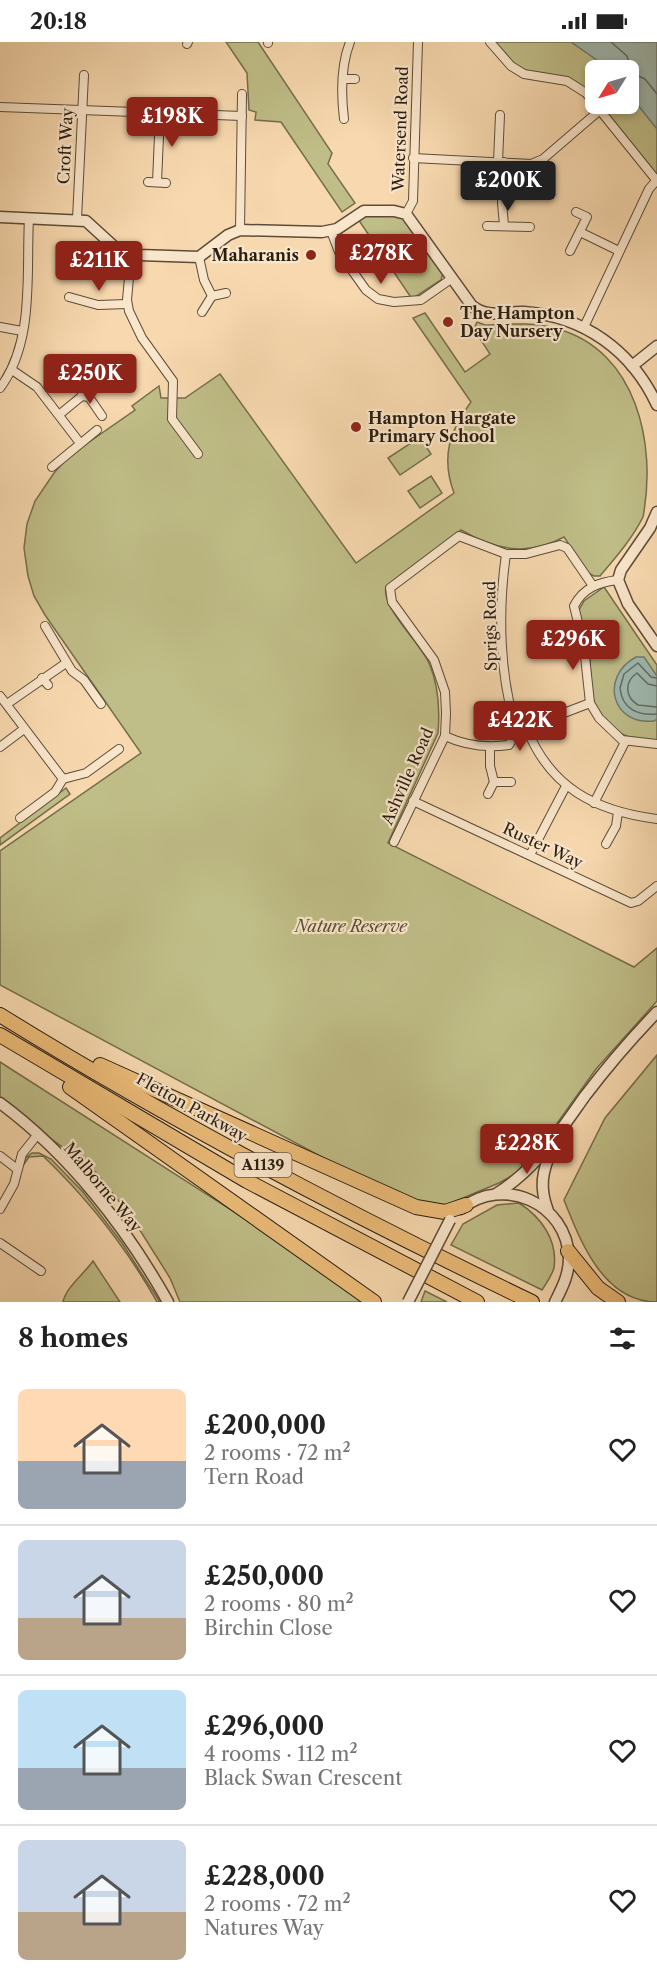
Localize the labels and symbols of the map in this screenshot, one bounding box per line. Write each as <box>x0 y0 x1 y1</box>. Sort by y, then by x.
north arrow <box>585 60 639 114</box>
street label: Watersend Road <box>388 66 412 193</box>
pin: £198K <box>130 97 214 148</box>
street label: Croft Way <box>53 106 77 185</box>
pin: £200K <box>466 161 550 212</box>
pin: £278K <box>339 234 423 285</box>
pin: £211K <box>57 241 141 292</box>
place label: Maharanis <box>212 245 299 265</box>
marker: Maharanis <box>304 248 318 262</box>
place label: The Hampton Day Nursery <box>460 303 575 341</box>
marker: The Hampton Day Nursery <box>441 315 455 329</box>
pin: £250K <box>48 354 132 405</box>
place label: Hampton Hargate Primary School <box>368 408 516 446</box>
marker: Hampton Hargate Primary School <box>349 420 363 434</box>
street label: Sprigs Road <box>479 580 501 671</box>
pin: £296K <box>531 620 615 671</box>
pin: £422K <box>478 701 562 752</box>
street label: Ashville Road <box>376 724 437 829</box>
street label: Ruster Way <box>500 818 587 873</box>
park label: Nature Reserve <box>293 916 408 936</box>
street label: Fletton Parkway <box>133 1068 252 1146</box>
pin: £228K <box>485 1124 569 1175</box>
street label: Malborne Way <box>60 1138 147 1237</box>
road number: A1139 <box>234 1153 292 1177</box>

